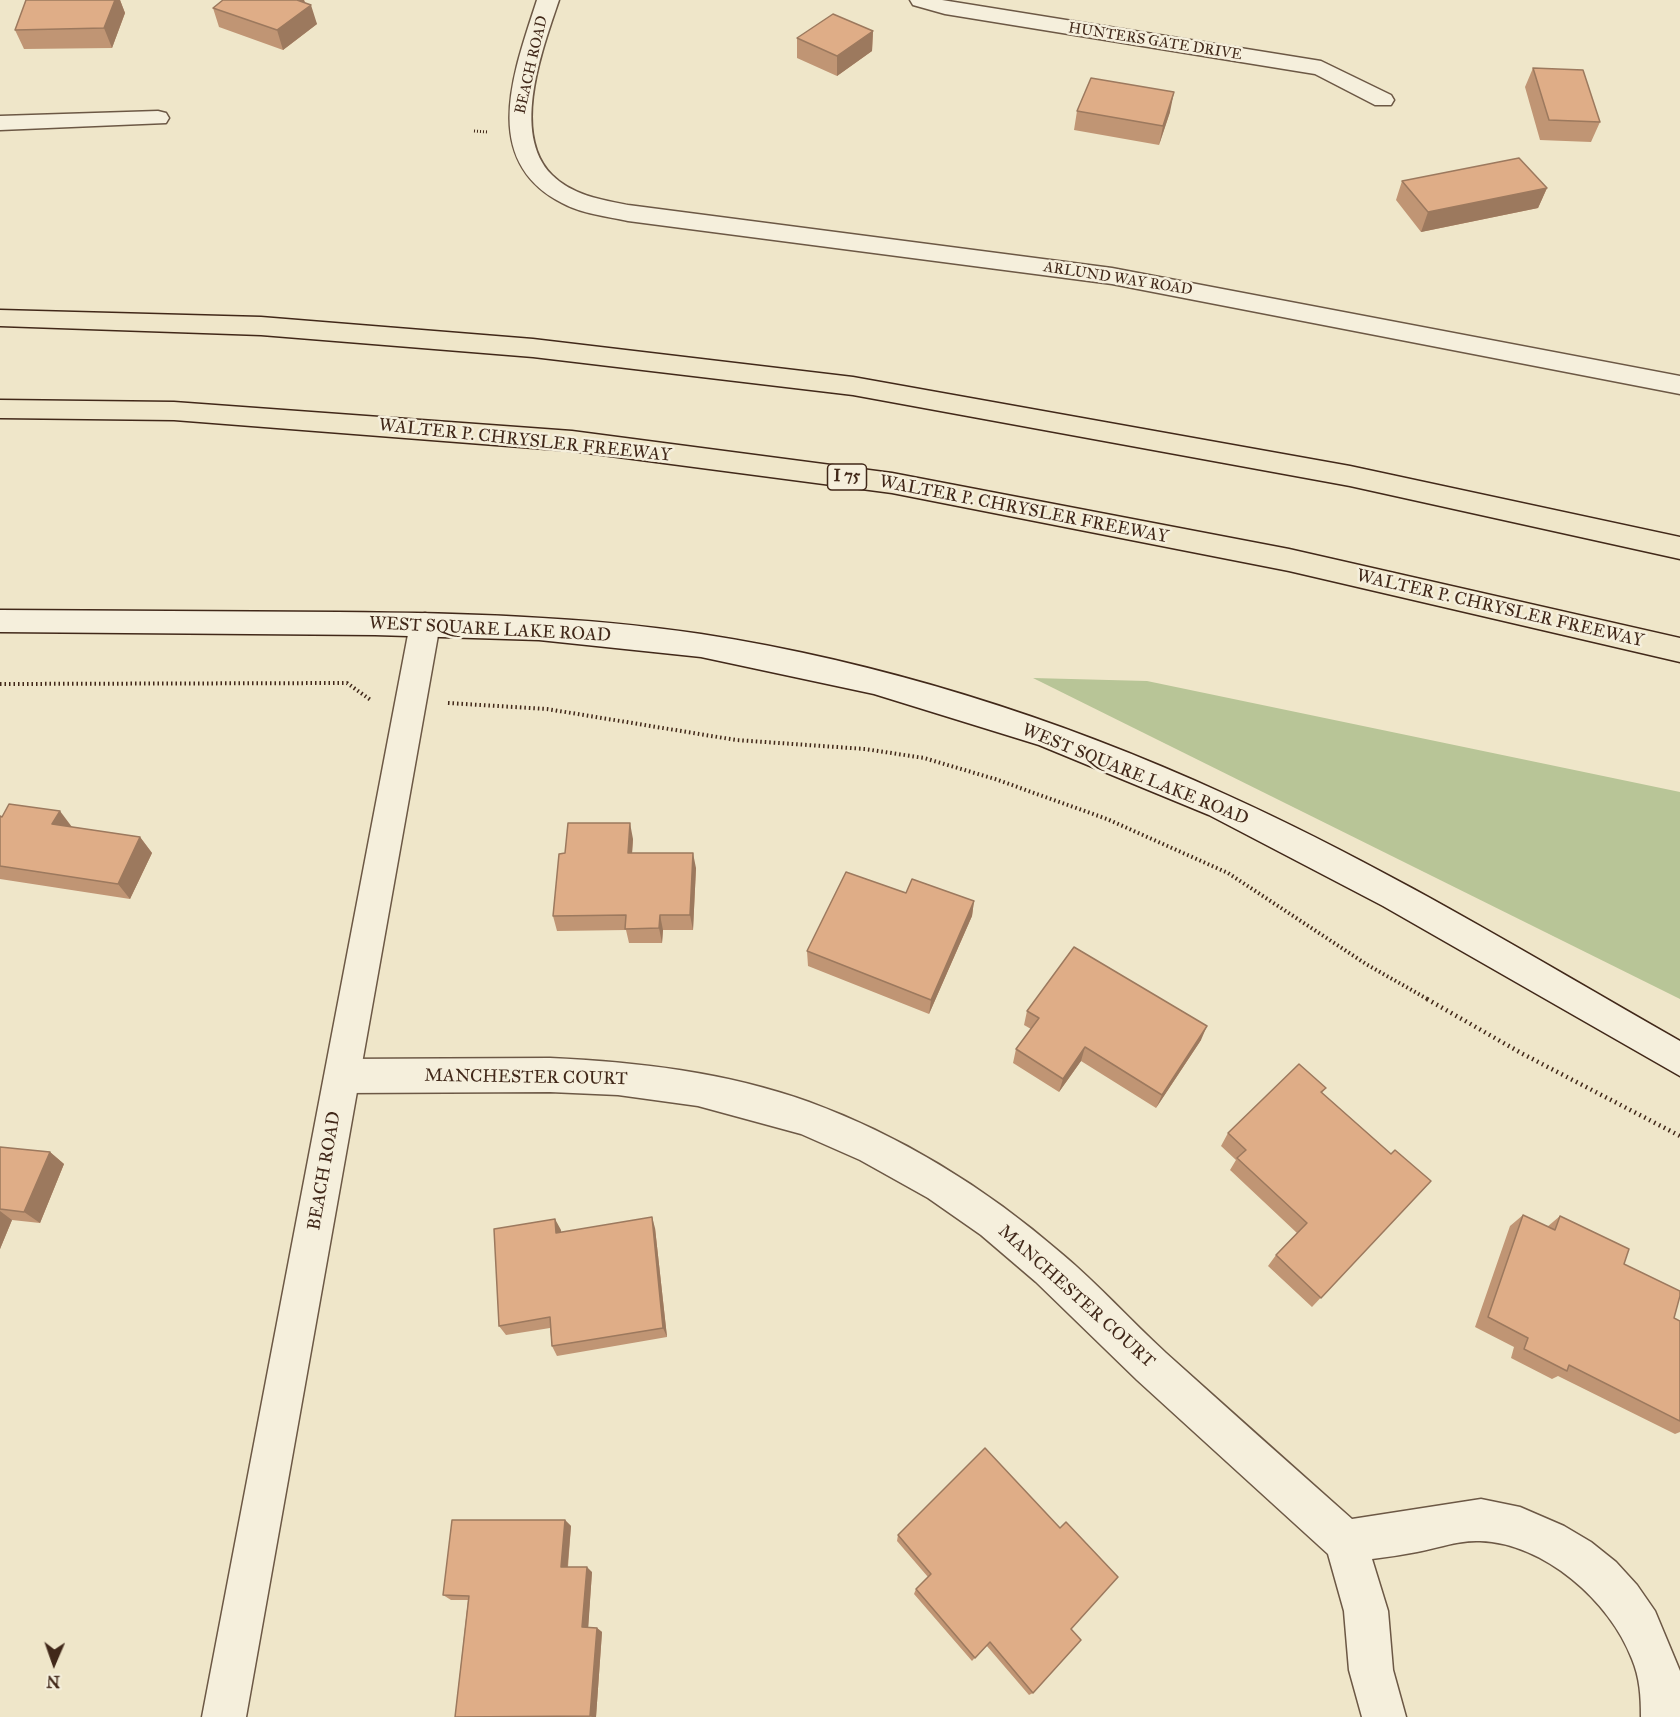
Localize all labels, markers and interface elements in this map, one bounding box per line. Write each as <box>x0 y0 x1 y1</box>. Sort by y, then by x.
street label: BEACH ROAD <box>512 14 552 116</box>
street label: HUNTERS GATE DRIVE <box>1067 19 1243 65</box>
street label: ARLUND WAY ROAD <box>1042 258 1194 300</box>
street label: WALTER P. CHRYSLER FREEWAY <box>378 415 672 467</box>
road number: I 75 <box>828 464 866 490</box>
street label: WALTER P. CHRYSLER FREEWAY <box>878 471 1170 549</box>
street label: WALTER P. CHRYSLER FREEWAY <box>1354 565 1646 653</box>
street label: WEST SQUARE LAKE ROAD <box>369 613 611 647</box>
street label: WEST SQUARE LAKE ROAD <box>1019 720 1251 830</box>
street label: MANCHESTER COURT <box>424 1065 628 1091</box>
street label: BEACH ROAD <box>304 1110 346 1232</box>
street label: MANCHESTER COURT <box>993 1221 1159 1373</box>
north arrow <box>24 1633 84 1693</box>
text: N <box>46 1672 60 1691</box>

